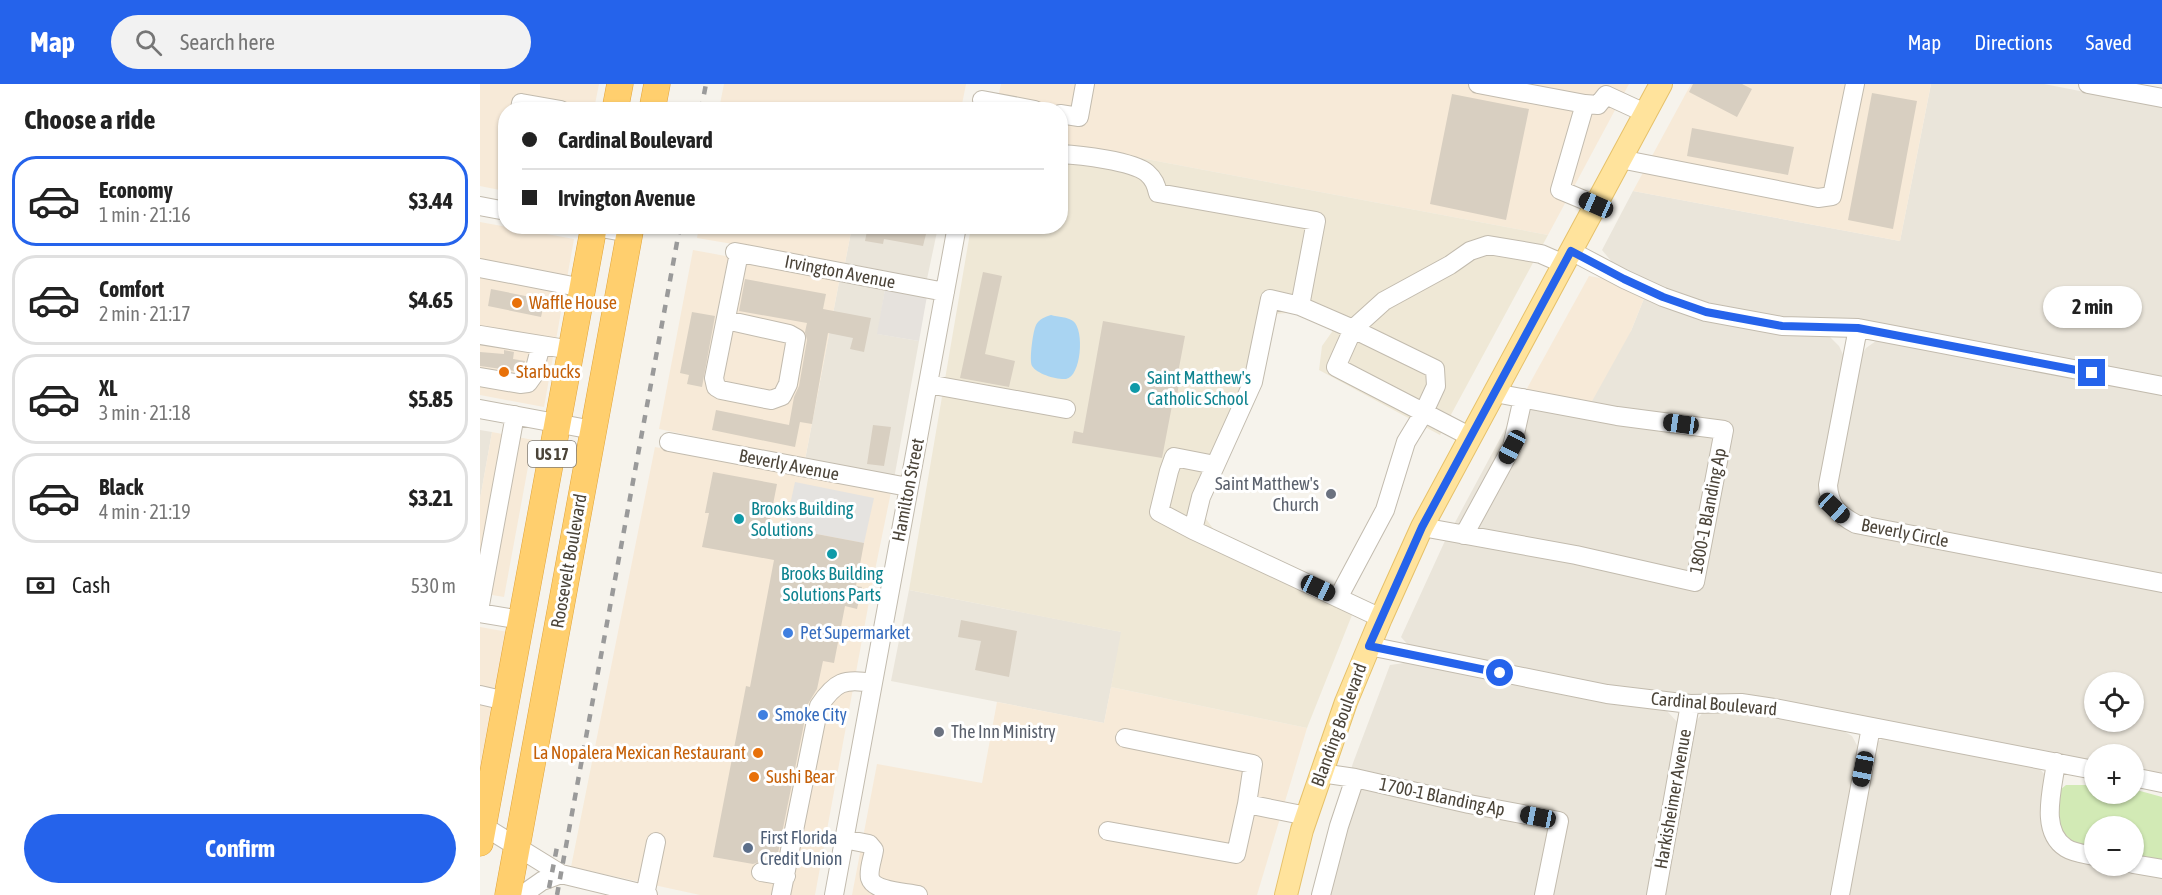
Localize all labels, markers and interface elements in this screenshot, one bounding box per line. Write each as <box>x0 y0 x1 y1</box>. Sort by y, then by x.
search box <box>111 15 531 69</box>
text: Map <box>30 26 75 58</box>
icon: search <box>132 26 165 59</box>
text: Search here <box>180 29 275 55</box>
text: Map <box>1907 30 1941 54</box>
text: Directions <box>1974 30 2053 54</box>
text: Saved <box>2086 30 2132 54</box>
text: Choose a ride <box>24 104 156 135</box>
text: Cardinal Boulevard <box>558 127 713 153</box>
icon: car <box>27 174 81 228</box>
text: Economy <box>99 177 173 203</box>
text: Irvington Avenue <box>558 185 695 211</box>
text: $3.44 <box>409 188 453 214</box>
car <box>1576 189 1616 221</box>
text: 1 min · 21:16 <box>99 203 191 226</box>
street label: Irvington Avenue <box>783 250 897 293</box>
icon: car <box>27 273 81 327</box>
text: Comfort <box>99 276 164 302</box>
callout: 2 min <box>2042 286 2142 328</box>
text: $4.65 <box>409 287 453 313</box>
place label: Waffle House <box>529 292 617 313</box>
text: 2 min <box>2072 295 2113 318</box>
marker: Waffle House <box>510 296 524 310</box>
text: 2 min · 21:17 <box>99 302 191 325</box>
route end <box>2078 359 2105 386</box>
place label: Starbucks <box>516 361 581 382</box>
marker: Starbucks <box>497 365 511 379</box>
place label: Saint Matthew's Catholic School <box>1147 367 1251 409</box>
icon: car <box>27 372 81 426</box>
text: XL <box>99 375 117 401</box>
marker: Saint Matthew's Catholic School <box>1128 381 1142 395</box>
text: $5.85 <box>409 386 453 412</box>
text: 3 min · 21:18 <box>99 401 191 424</box>
car <box>1662 413 1700 435</box>
car <box>1496 427 1528 467</box>
street label: Hamilton Street <box>887 436 928 543</box>
road number: US 17 <box>528 441 576 467</box>
street label: Beverly Avenue <box>737 445 841 485</box>
street label: 1800-1 Blanding Ap <box>1685 446 1730 576</box>
icon: car <box>27 471 81 525</box>
place label: Saint Matthew's Church <box>1215 473 1319 515</box>
text: Black <box>99 474 143 500</box>
text: $3.21 <box>409 485 453 511</box>
marker: Saint Matthew's Church <box>1324 487 1338 501</box>
car <box>1815 489 1853 527</box>
street label: Roosevelt Boulevard <box>546 492 591 630</box>
place label: Brooks Building Solutions <box>751 498 854 540</box>
text: 4 min · 21:19 <box>99 500 191 523</box>
marker: Brooks Building Solutions <box>732 512 746 526</box>
street label: Beverly Circle <box>1860 514 1951 551</box>
marker: Brooks Building Solutions Parts <box>825 547 839 561</box>
place label: Brooks Building Solutions Parts <box>781 563 884 605</box>
icon: cash <box>24 569 57 602</box>
text: Cash <box>72 572 111 598</box>
car <box>1298 572 1338 604</box>
text: 530 m <box>411 574 456 597</box>
place label: Pet Supermarket <box>800 622 910 643</box>
marker: Pet Supermarket <box>781 626 795 640</box>
route start <box>1486 659 1513 686</box>
street label: Blanding Boulevard <box>1306 660 1371 789</box>
map controls <box>2084 672 2144 876</box>
button: locate <box>2084 672 2144 732</box>
street label: Cardinal Boulevard <box>1650 688 1778 719</box>
place label: Smoke City <box>775 704 847 725</box>
marker: Smoke City <box>756 708 770 722</box>
place label: The Inn Ministry <box>951 721 1056 742</box>
marker: The Inn Ministry <box>932 725 946 739</box>
street label: Harkisheimer Avenue <box>1650 727 1695 871</box>
place label: La Nopalera Mexican Restaurant <box>533 742 746 763</box>
button: + <box>2084 744 2144 804</box>
marker: La Nopalera Mexican Restaurant <box>751 746 765 760</box>
car <box>1851 750 1875 788</box>
place label: Sushi Bear <box>766 766 835 787</box>
marker: Sushi Bear <box>747 770 761 784</box>
street label: 1700-1 Blanding Ap <box>1377 773 1507 820</box>
car <box>1519 805 1557 829</box>
button: Confirm <box>24 814 456 883</box>
button: − <box>2084 816 2144 876</box>
place label: First Florida Credit Union <box>760 827 843 869</box>
marker: First Florida Credit Union <box>741 841 755 855</box>

